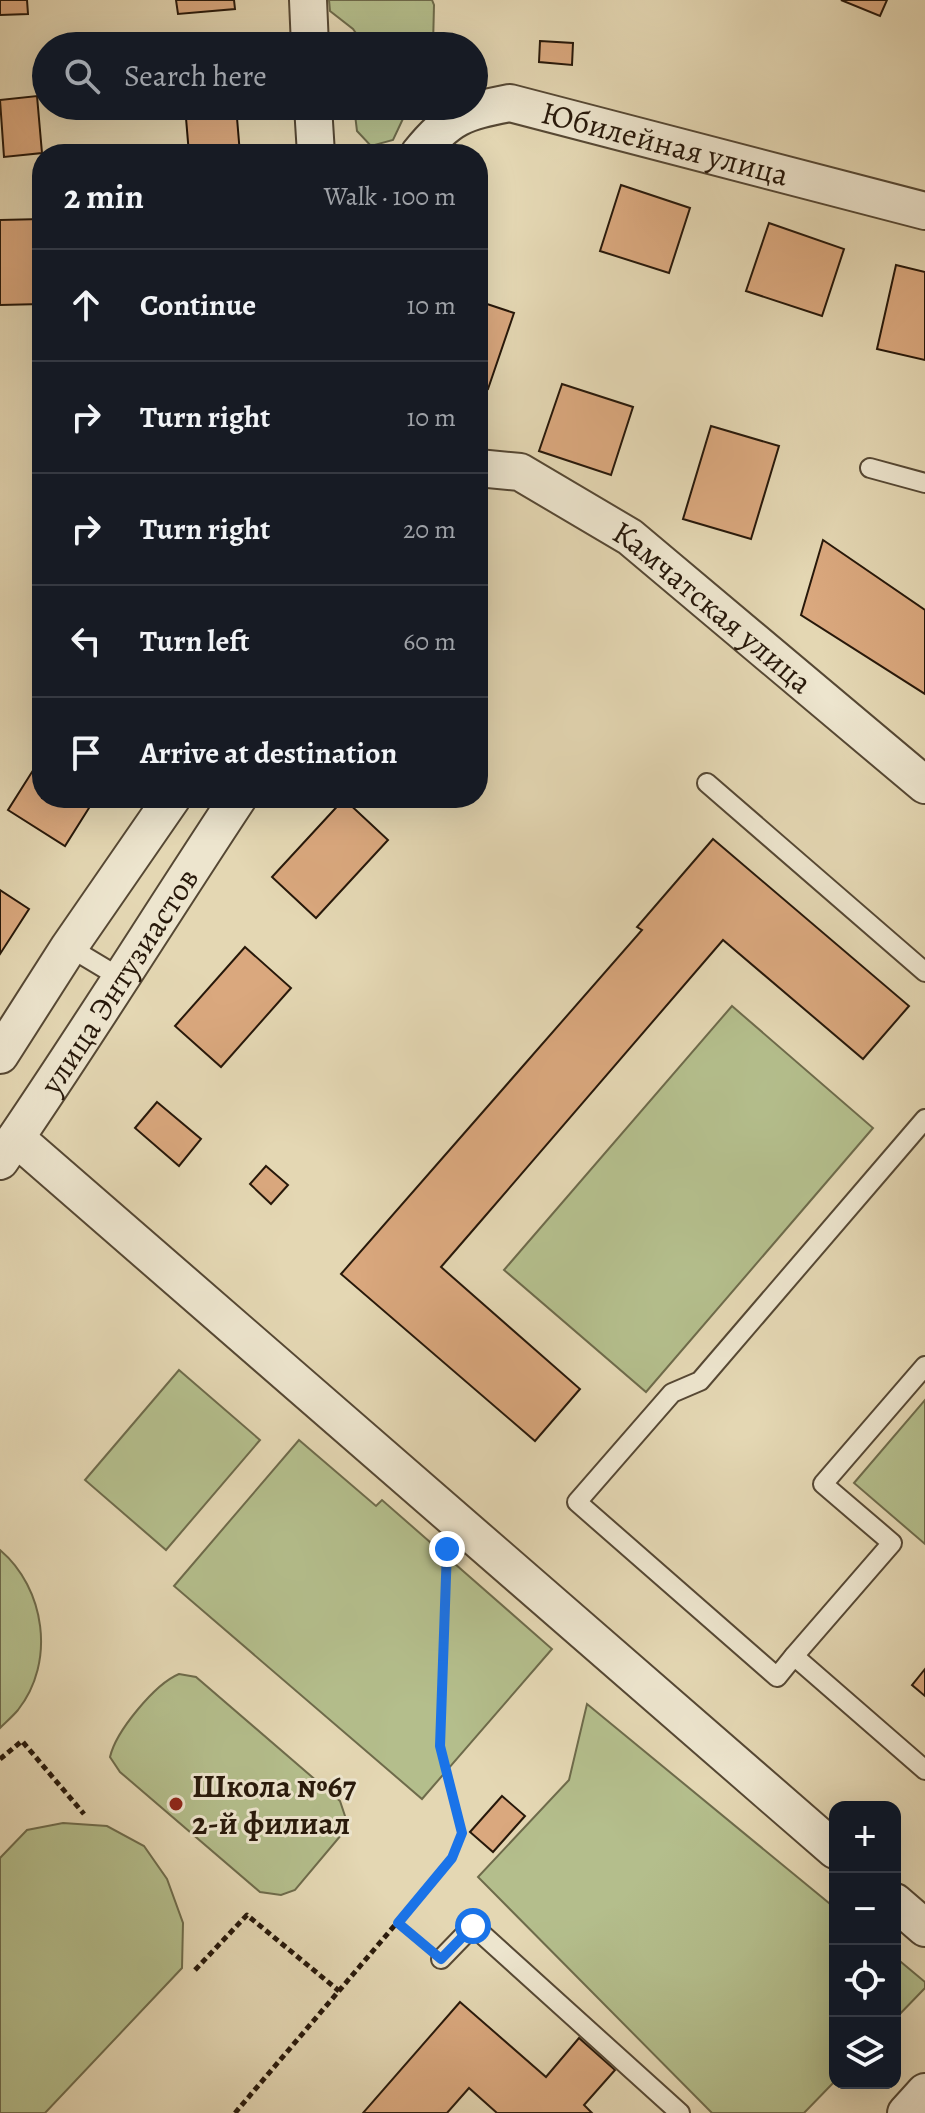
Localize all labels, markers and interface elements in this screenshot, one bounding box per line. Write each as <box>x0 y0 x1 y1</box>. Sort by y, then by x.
search box <box>32 32 488 120</box>
icon: search <box>60 54 104 98</box>
text: Search here <box>124 56 267 96</box>
street label: Юбилейная улица <box>537 90 794 197</box>
text: 2 min <box>64 173 144 220</box>
text: Walk · 100 m <box>324 179 456 214</box>
icon: ahead <box>64 283 108 327</box>
text: Continue <box>140 285 256 325</box>
text: 10 m <box>406 288 456 323</box>
icon: right <box>64 395 108 439</box>
text: Turn right <box>140 397 270 437</box>
text: 10 m <box>406 400 456 435</box>
icon: right <box>64 507 108 551</box>
text: Turn right <box>140 509 270 549</box>
street label: Камчатская улица <box>605 510 822 704</box>
text: 20 m <box>403 512 456 547</box>
icon: left <box>64 619 108 663</box>
text: Turn left <box>140 621 249 661</box>
text: 60 m <box>403 624 456 659</box>
icon: arrive <box>64 731 108 775</box>
text: Arrive at destination <box>140 733 397 773</box>
street label: улица Энтузиастов <box>29 859 209 1104</box>
route end <box>429 1531 465 1567</box>
place label: Школа №67 2-й филиал <box>192 1764 357 1845</box>
marker: Школа №67 2-й филиал <box>167 1795 185 1813</box>
map controls <box>829 1801 901 2089</box>
button: + <box>829 1801 901 1873</box>
button: − <box>829 1873 901 1945</box>
route start <box>455 1908 491 1944</box>
button: locate <box>829 1945 901 2017</box>
button: layers <box>829 2017 901 2089</box>

